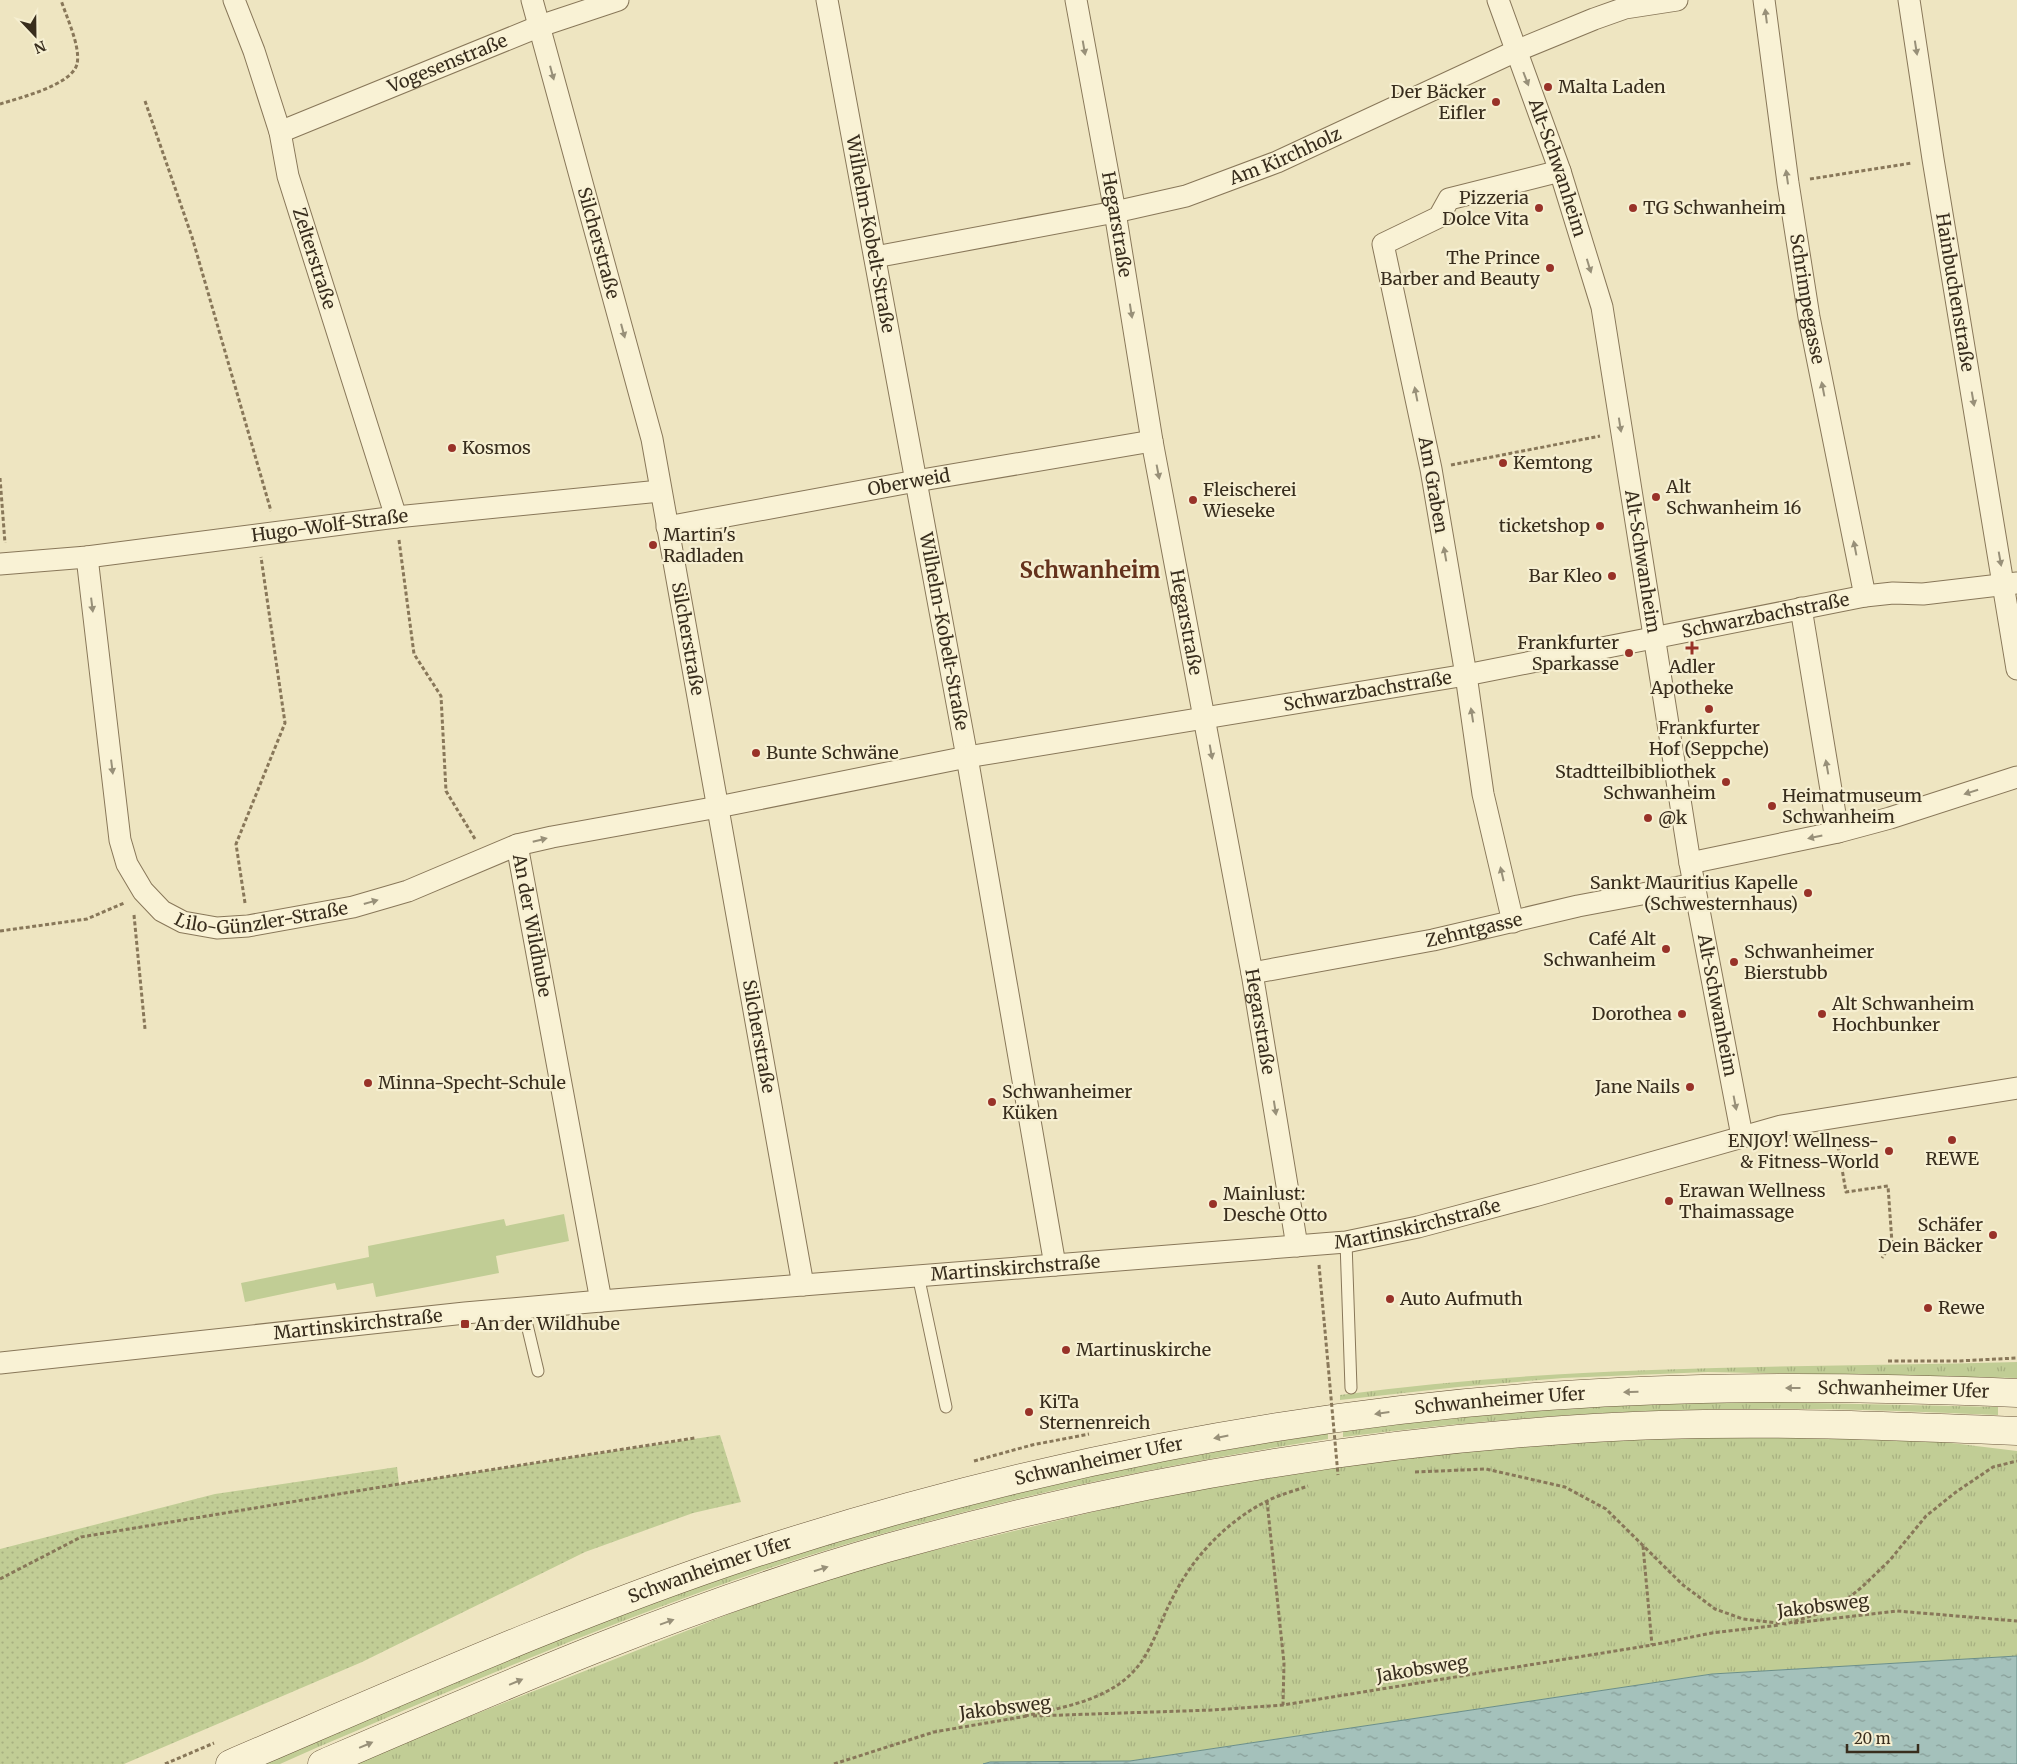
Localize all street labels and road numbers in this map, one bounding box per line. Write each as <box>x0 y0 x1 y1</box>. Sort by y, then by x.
street label: Vogesenstraße <box>383 29 511 98</box>
street label: Alt-Schwanheim <box>1523 94 1592 240</box>
street label: Am Kirchholz <box>1225 122 1345 190</box>
street label: Wilhelm-Kobelt-Straße <box>841 132 900 335</box>
street label: Hegarstraße <box>1097 169 1137 279</box>
street label: Silcherstraße <box>573 185 625 301</box>
street label: Zelterstraße <box>288 205 341 312</box>
street label: Hainbuchenstraße <box>1931 211 1980 373</box>
street label: Schrimpegasse <box>1785 232 1830 366</box>
street label: Am Graben <box>1414 434 1453 535</box>
street label: Oberweid <box>866 463 952 501</box>
street label: Alt-Schwanheim <box>1620 487 1665 635</box>
street label: Hugo-Wolf-Straße <box>250 504 409 547</box>
street label: Wilhelm-Kobelt-Straße <box>914 529 974 732</box>
street label: Hegarstraße <box>1165 568 1208 677</box>
street label: Silcherstraße <box>667 580 710 697</box>
street label: Schwarzbachstraße <box>1680 587 1851 643</box>
street label: Schwarzbachstraße <box>1282 666 1453 716</box>
street label: An der Wildhube <box>508 851 557 999</box>
street label: Lilo-Günzler-Straße <box>171 896 350 939</box>
street label: Zehntgasse <box>1424 907 1525 952</box>
street label: Alt-Schwanheim <box>1693 931 1742 1078</box>
street label: Hegarstraße <box>1240 967 1281 1076</box>
street label: Silcherstraße <box>738 978 781 1095</box>
street label: Martinskirchstraße <box>1334 1194 1503 1254</box>
street label: Martinskirchstraße <box>930 1250 1101 1286</box>
street label: Martinskirchstraße <box>272 1304 444 1345</box>
street label: Schwanheimer Ufer <box>1817 1376 1990 1403</box>
street label: Schwanheimer Ufer <box>1413 1382 1586 1419</box>
street label: Schwanheimer Ufer <box>1012 1432 1185 1490</box>
street label: Schwanheimer Ufer <box>625 1530 794 1608</box>
street label: Jakobsweg <box>1775 1588 1870 1623</box>
street label: Jakobsweg <box>1374 1650 1469 1687</box>
street label: Jakobsweg <box>957 1690 1052 1725</box>

